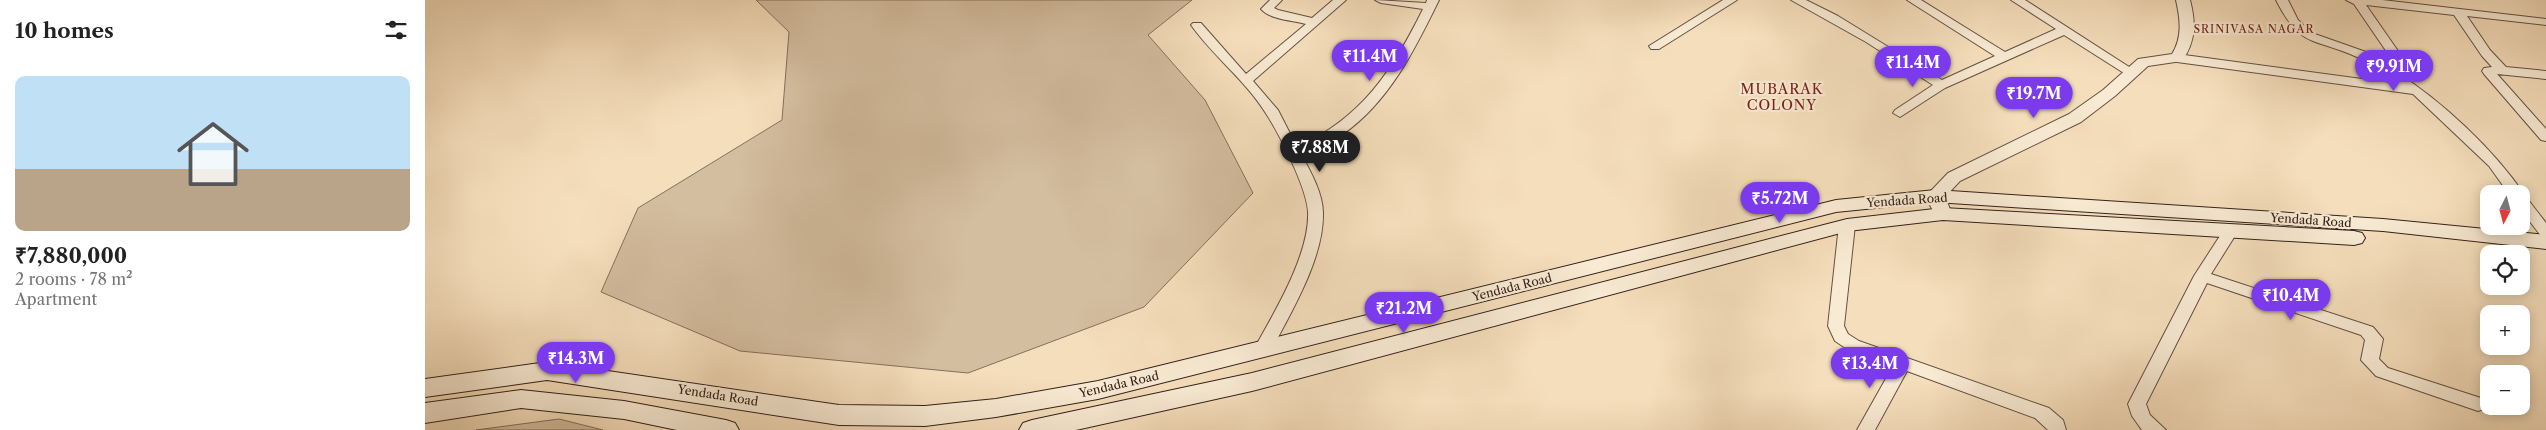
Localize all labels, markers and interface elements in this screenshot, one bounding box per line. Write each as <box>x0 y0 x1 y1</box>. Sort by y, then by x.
icon: filters <box>382 16 410 44</box>
text: 10 homes <box>15 18 114 43</box>
district label: SRINIVASA NAGAR <box>2193 22 2315 36</box>
pin: ₹11.4M <box>1329 39 1411 82</box>
text: ₹11.4M <box>1343 46 1397 66</box>
pin: ₹11.4M <box>1872 46 1954 88</box>
pin: ₹9.91M <box>2353 49 2435 92</box>
text: ₹11.4M <box>1886 52 1940 72</box>
text: ₹9.91M <box>2366 56 2422 76</box>
pin: ₹19.7M <box>1993 76 2075 119</box>
district label: MUBARAK COLONY <box>1740 80 1824 114</box>
text: ₹19.7M <box>2007 83 2061 103</box>
icon: home <box>168 109 258 199</box>
pin: ₹7.88M <box>1279 130 1361 173</box>
text: ₹7.88M <box>1291 137 1349 157</box>
pin: ₹5.72M <box>1739 182 1821 224</box>
north arrow <box>2480 185 2530 235</box>
map controls <box>2480 185 2530 415</box>
text: ₹5.72M <box>1752 188 1809 208</box>
street label: Yendada Road <box>1865 190 1949 210</box>
street label: Yendada Road <box>2269 210 2353 230</box>
text: ₹7,880,000 <box>15 243 127 268</box>
button: locate <box>2480 245 2530 295</box>
text: 2 rooms · 78 m² <box>15 269 133 289</box>
street label: Yendada Road <box>1470 270 1554 304</box>
pin: ₹10.4M <box>2250 278 2332 321</box>
text: ₹10.4M <box>2262 285 2320 305</box>
text: Apartment <box>15 289 97 309</box>
pin: ₹21.2M <box>1363 292 1445 334</box>
text: ₹21.2M <box>1376 298 1432 318</box>
button: + <box>2480 305 2530 355</box>
pin: ₹14.3M <box>535 342 617 384</box>
pin: ₹13.4M <box>1829 346 1911 389</box>
text: ₹14.3M <box>548 348 604 368</box>
text: ₹13.4M <box>1842 353 1898 373</box>
button: − <box>2480 365 2530 415</box>
street label: Yendada Road <box>1077 367 1161 401</box>
street label: Yendada Road <box>676 381 760 409</box>

